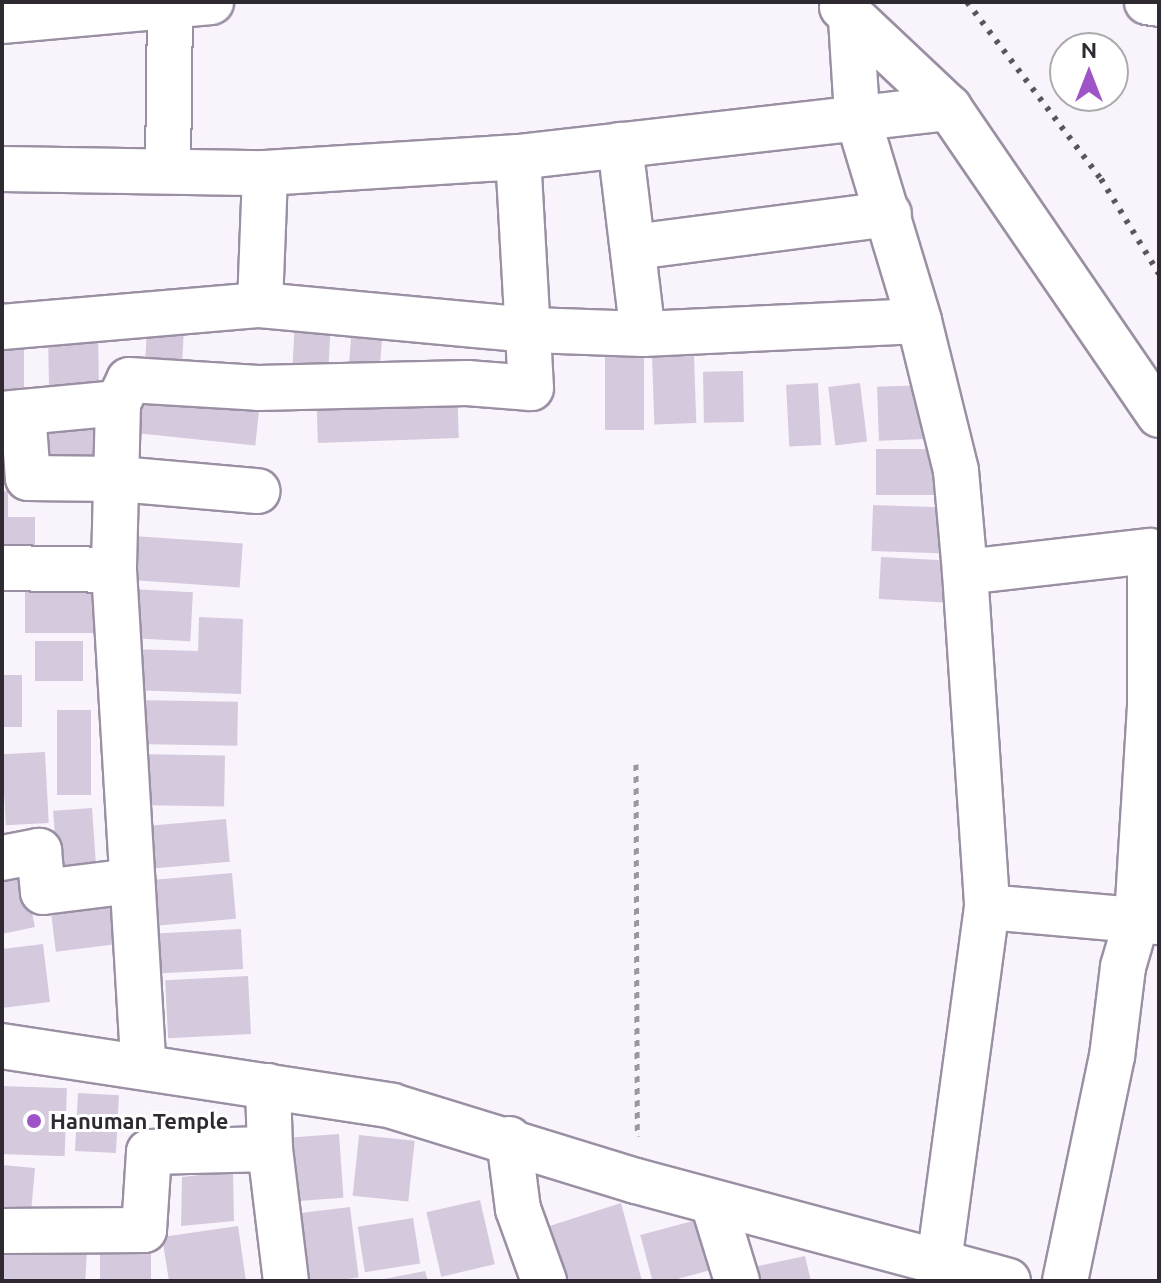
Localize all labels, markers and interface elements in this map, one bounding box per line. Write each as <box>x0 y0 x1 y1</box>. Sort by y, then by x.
north arrow <box>1049 32 1129 112</box>
text: N <box>1081 37 1097 62</box>
place label: Hanuman Temple <box>50 1108 228 1134</box>
marker: Hanuman Temple <box>25 1112 43 1130</box>

